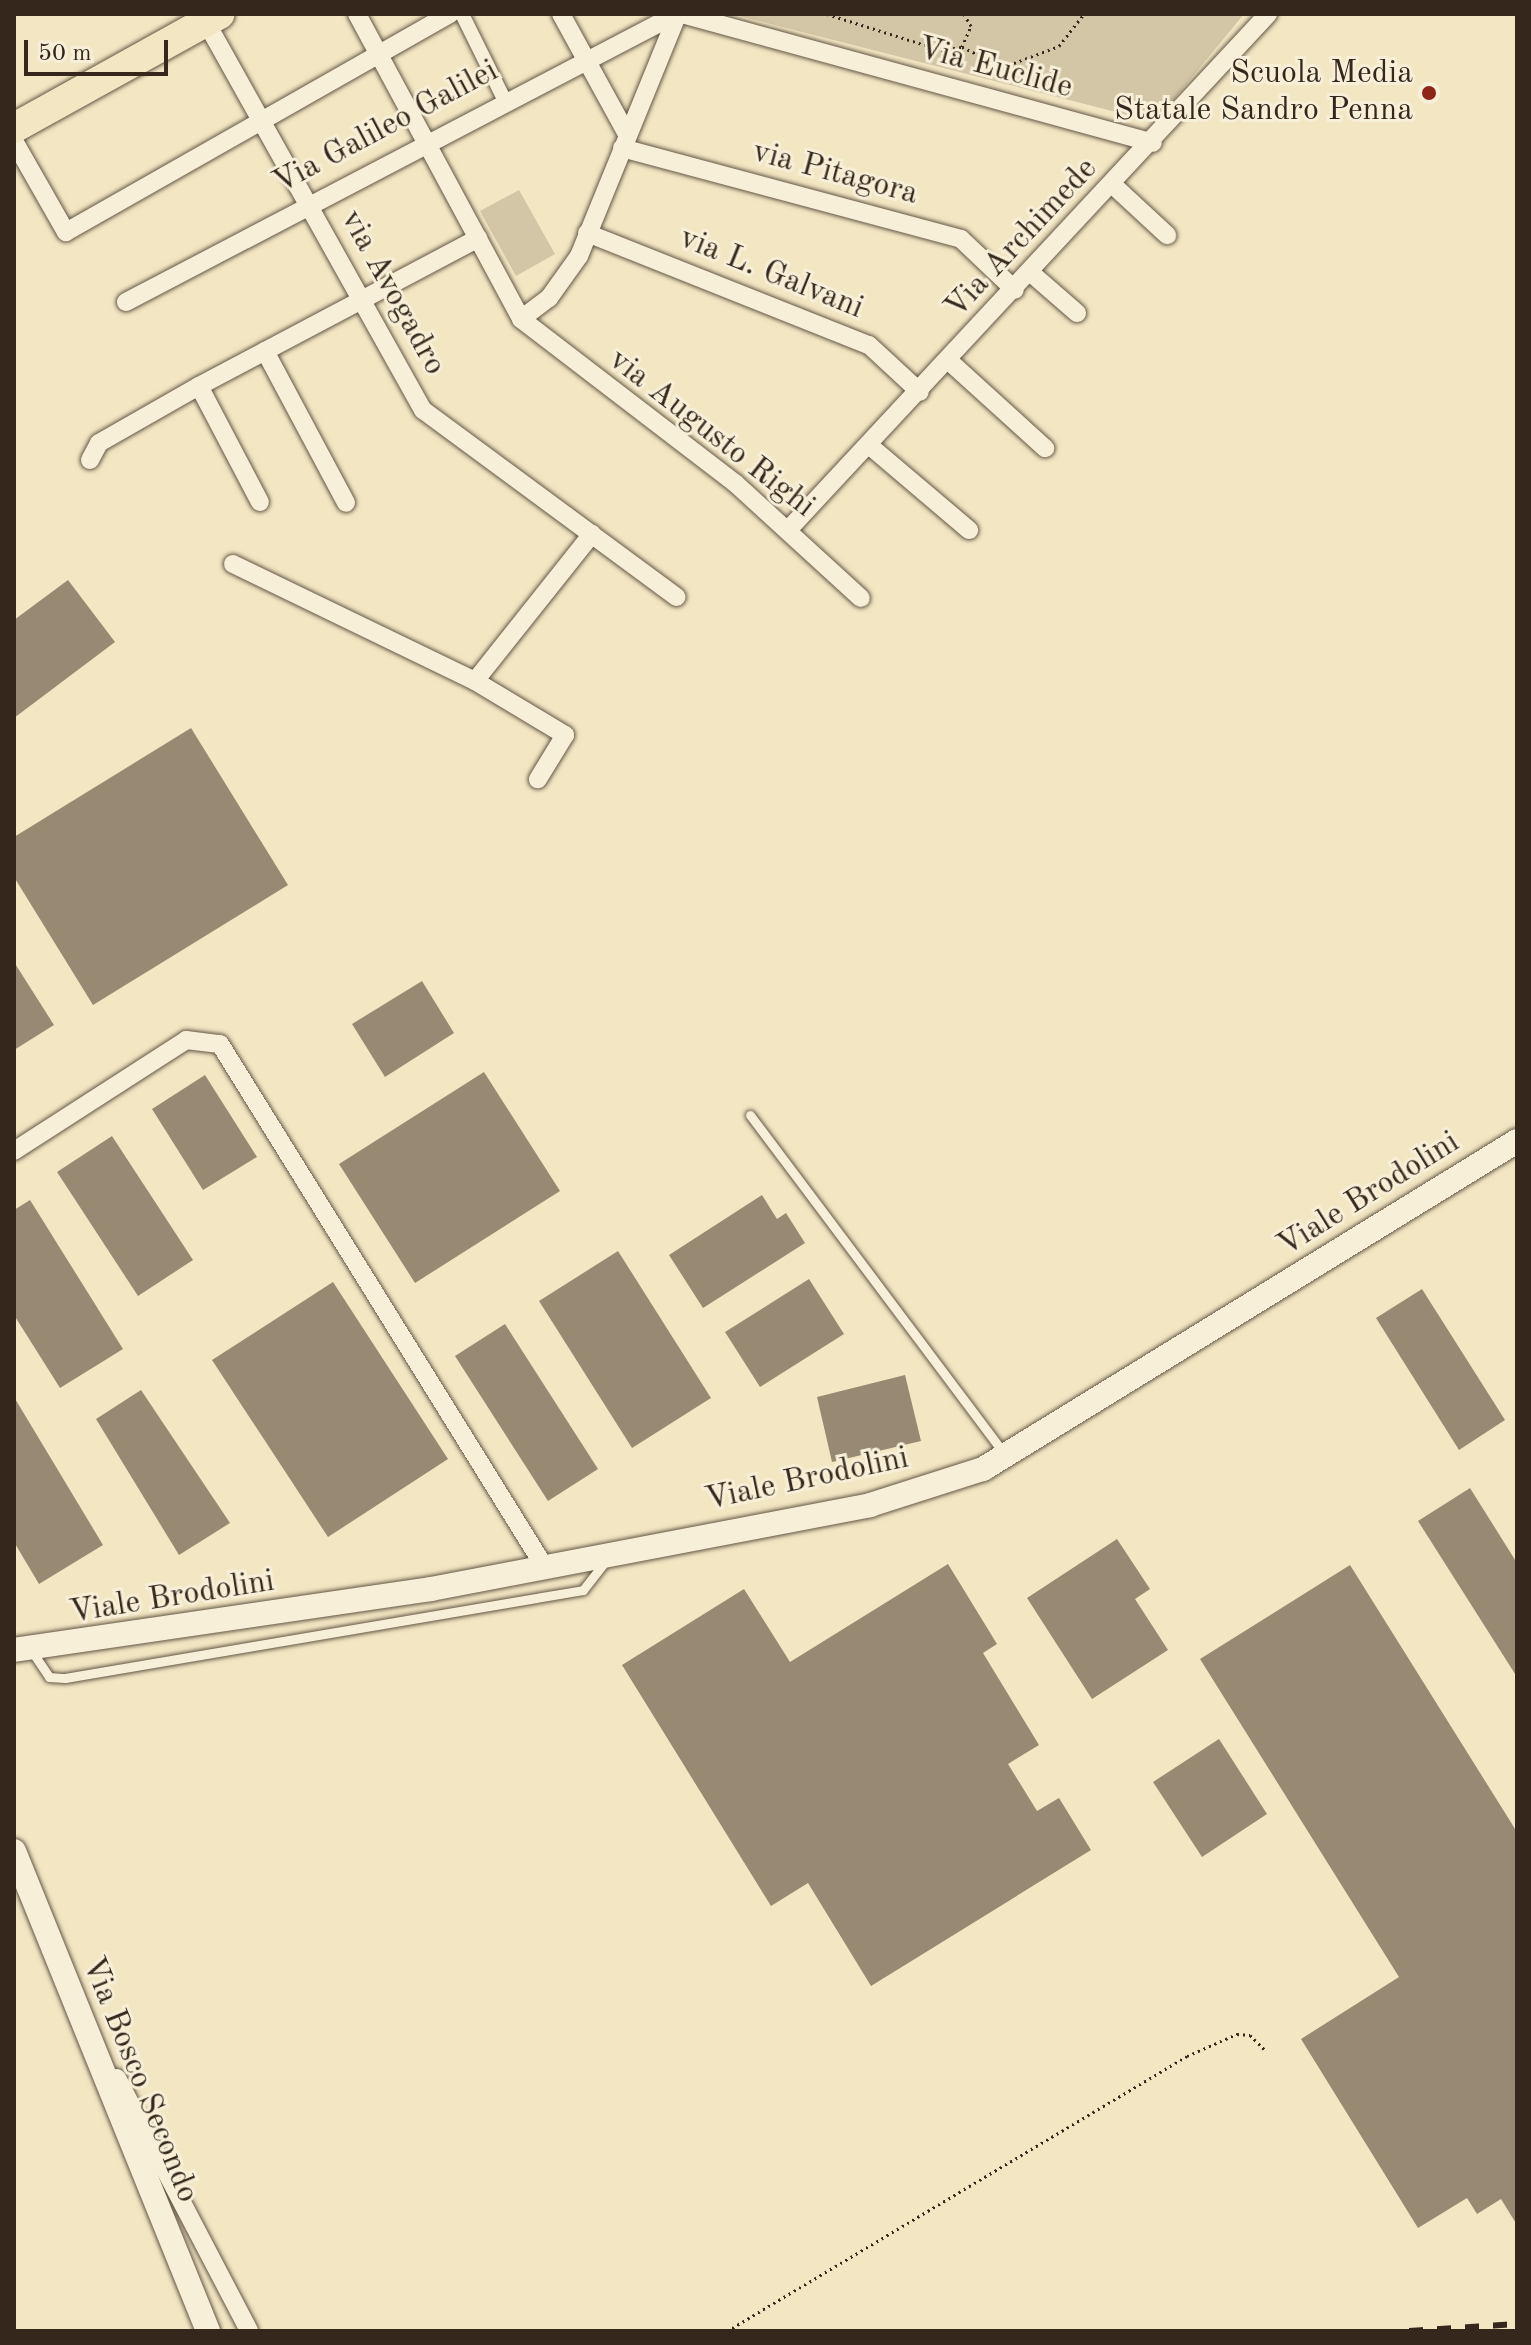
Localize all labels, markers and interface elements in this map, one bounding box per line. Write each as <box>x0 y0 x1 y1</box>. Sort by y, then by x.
scale bar <box>28 24 172 74</box>
street label: Via Euclide <box>913 30 1077 108</box>
text: 50 m <box>38 42 92 66</box>
street label: Via Galileo Galilei <box>267 53 505 203</box>
place label: Scuola Media Statale Sandro Penna <box>1114 56 1413 131</box>
marker: Scuola Media Statale Sandro Penna <box>1420 84 1438 102</box>
street label: via Pitagora <box>748 133 922 215</box>
street label: Via Archimede <box>938 151 1106 327</box>
street label: via Avogadro <box>331 204 453 382</box>
street label: via L. Galvani <box>673 220 869 328</box>
street label: via Augusto Righi <box>600 342 822 526</box>
street label: Viale Brodolini <box>1271 1124 1467 1266</box>
street label: Viale Brodolini <box>702 1440 912 1520</box>
street label: Viale Brodolini <box>67 1563 277 1633</box>
street label: Via Bosco Secondo <box>72 1952 206 2208</box>

